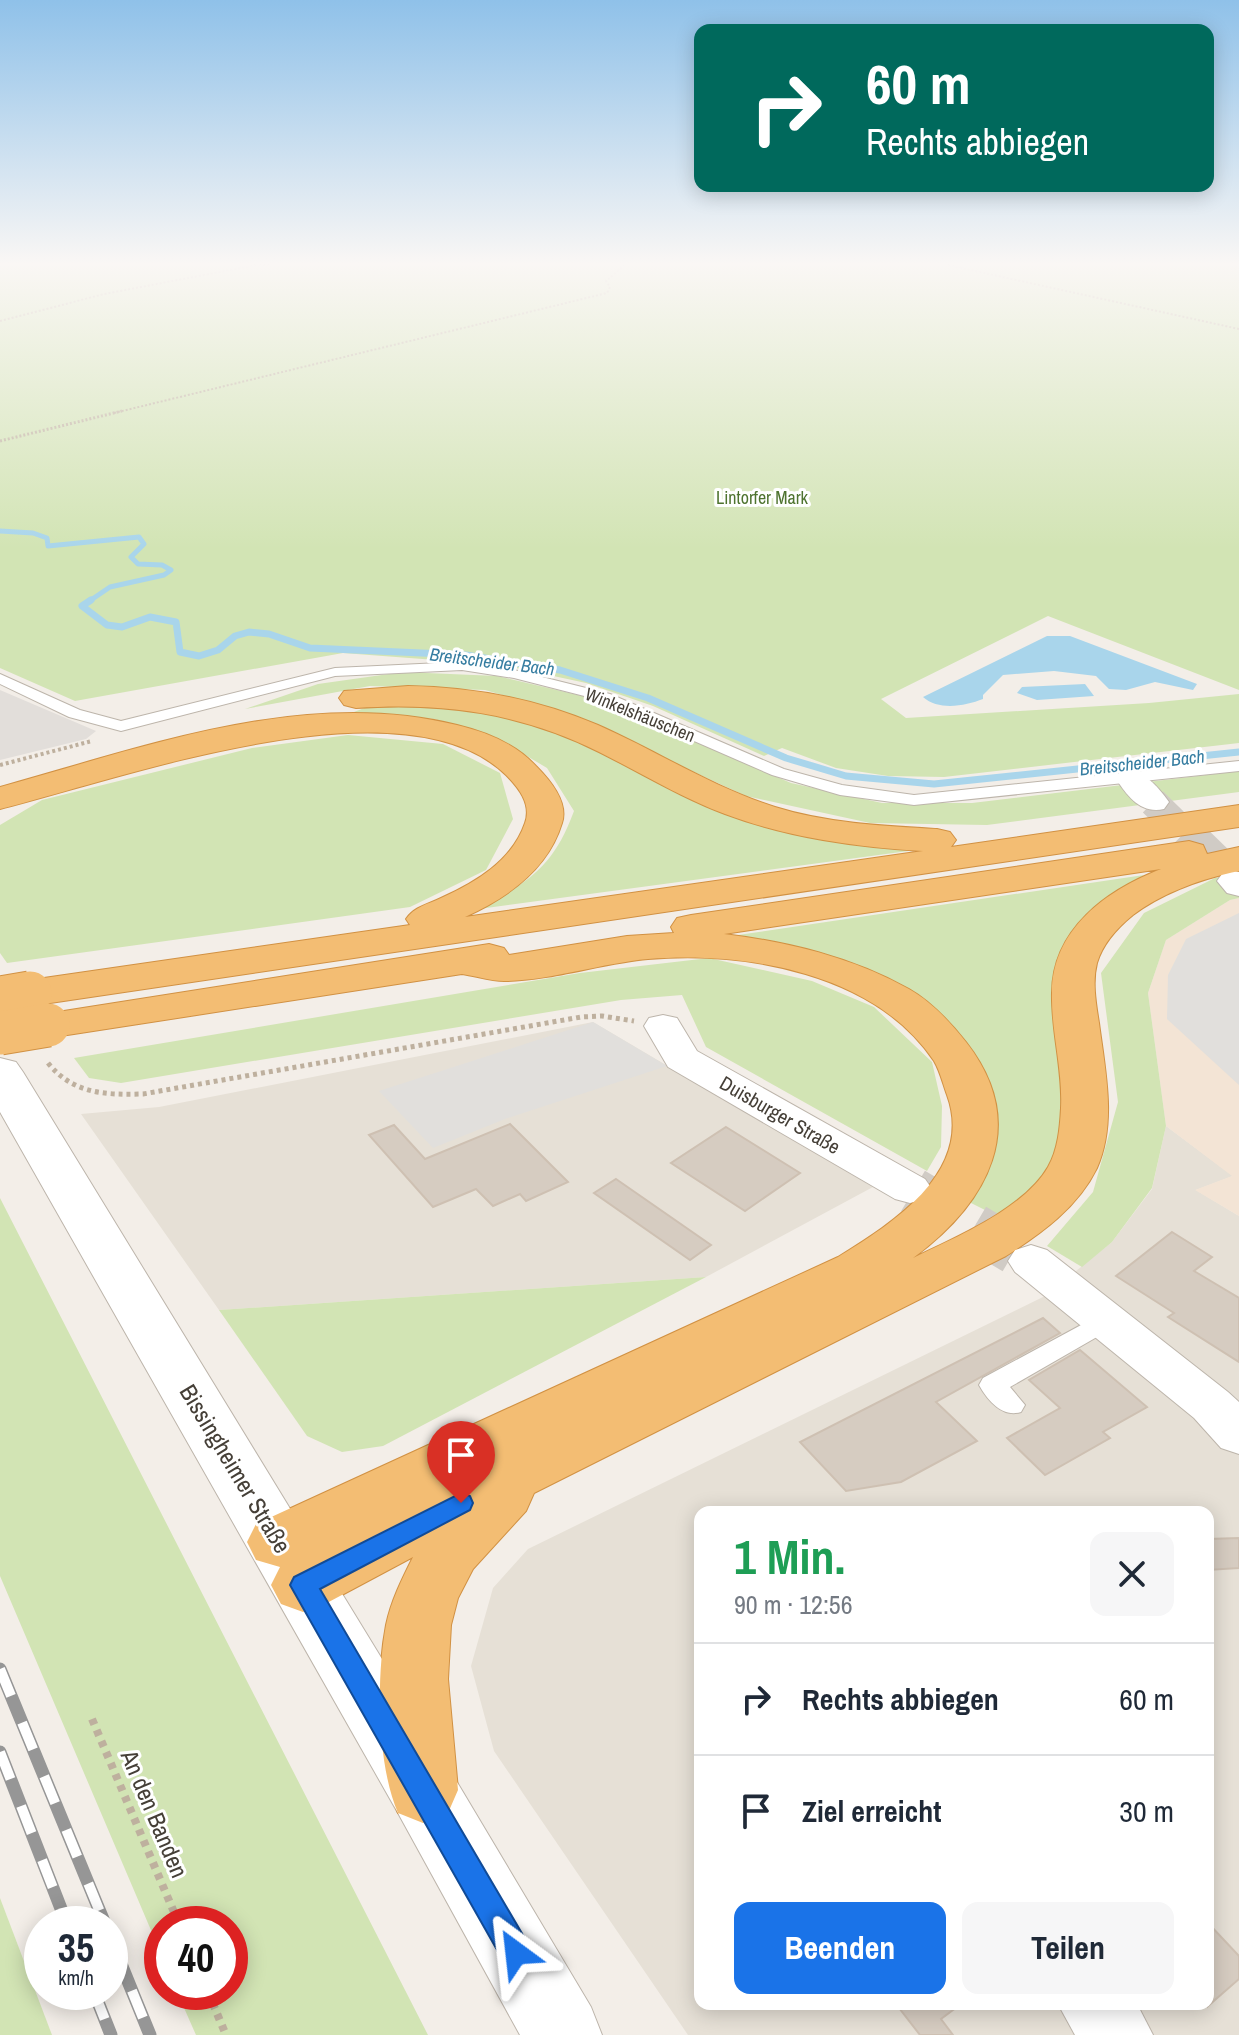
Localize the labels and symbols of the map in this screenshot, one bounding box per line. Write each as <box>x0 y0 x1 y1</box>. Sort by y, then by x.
park label: Lintorfer Mark <box>716 485 809 510</box>
water label: Breitscheider Bach <box>428 641 556 682</box>
street label: Winkelshäuschen <box>581 681 699 748</box>
water label: Breitscheider Bach <box>1078 744 1206 781</box>
street label: Duisburger Straße <box>715 1069 845 1160</box>
street label: Bissingheimer Straße <box>173 1378 299 1559</box>
pin <box>427 1421 495 1503</box>
street label: An den Banden <box>113 1744 196 1882</box>
speed limit sign: 40 <box>144 1906 248 2010</box>
position arrow <box>474 1911 558 1995</box>

